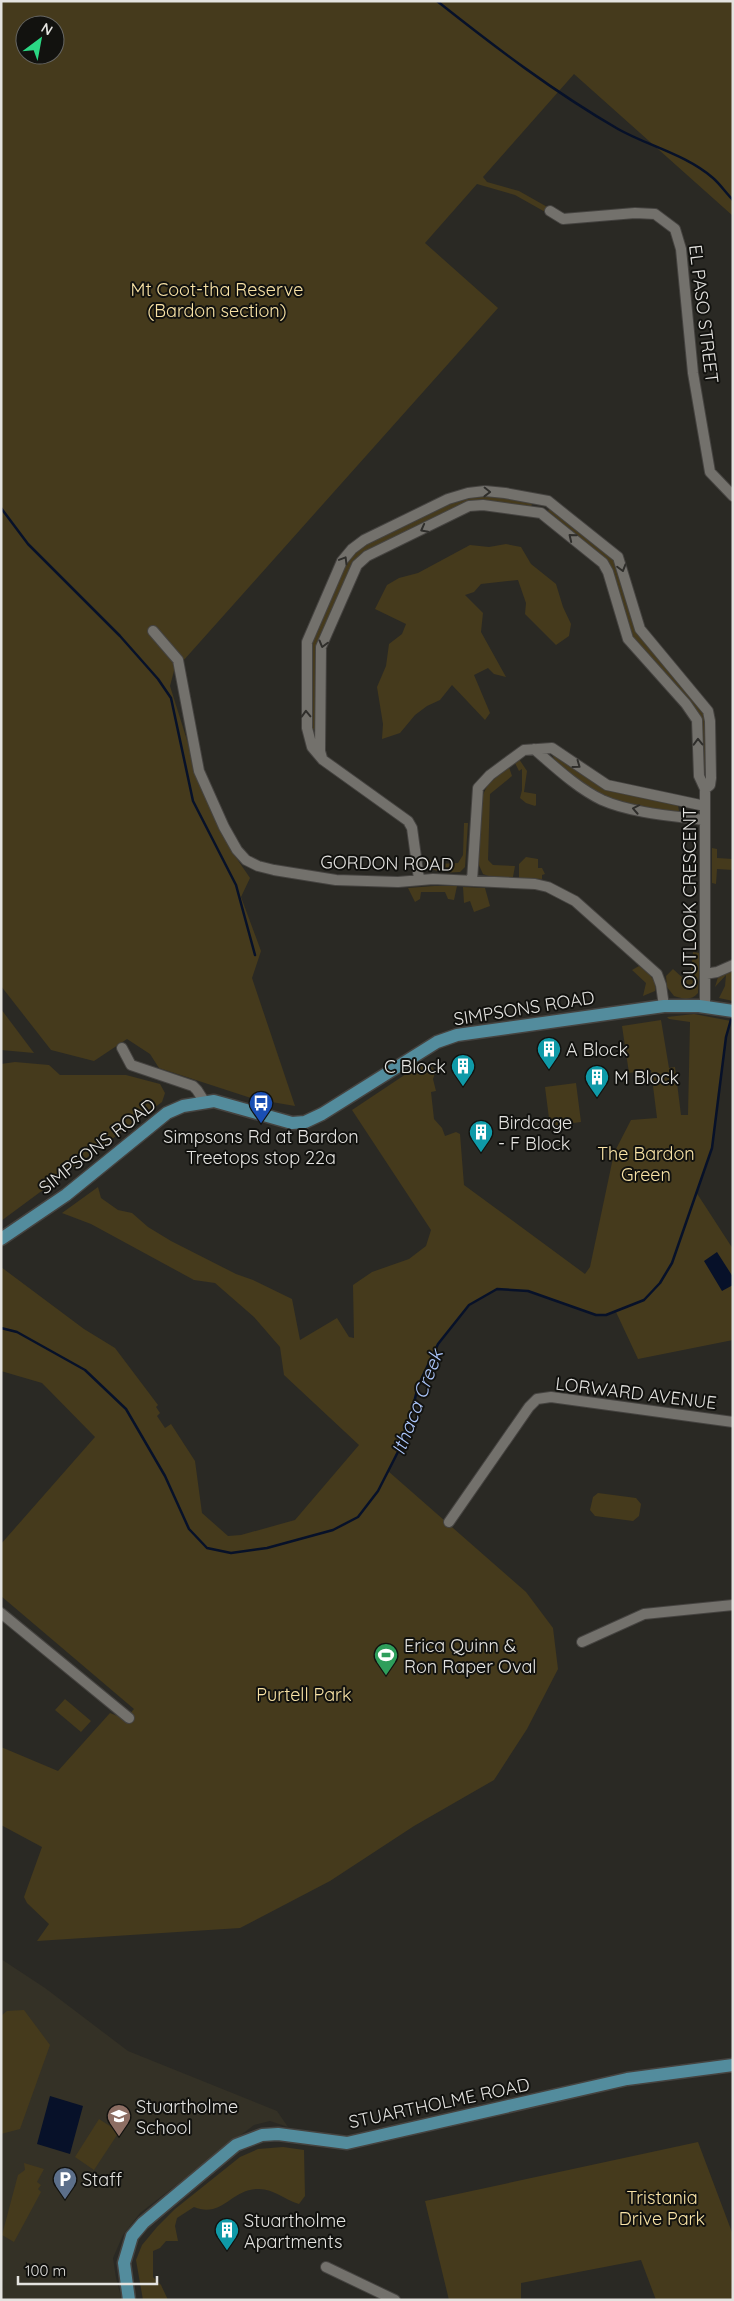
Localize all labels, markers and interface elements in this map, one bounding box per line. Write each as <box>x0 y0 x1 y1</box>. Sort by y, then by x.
north arrow <box>15 15 65 65</box>
text: N <box>38 19 56 39</box>
street label: EL PASO STREET <box>684 243 724 385</box>
park label: Mt Coot-tha Reserve (Bardon section) <box>131 278 303 322</box>
one-way arrow <box>484 487 492 497</box>
one-way arrow <box>420 523 429 533</box>
one-way arrow <box>569 534 578 542</box>
one-way arrow <box>338 556 348 565</box>
one-way arrow <box>616 563 626 571</box>
one-way arrow <box>318 639 329 648</box>
one-way arrow <box>301 710 311 718</box>
one-way arrow <box>693 738 703 746</box>
one-way arrow <box>571 759 581 768</box>
one-way arrow <box>632 804 641 814</box>
street label: OUTLOOK CRESCENT <box>678 807 701 989</box>
street label: GORDON ROAD <box>320 850 454 876</box>
street label: SIMPSONS ROAD <box>452 985 596 1030</box>
building icon: A Block <box>536 1036 562 1070</box>
place label: A Block <box>566 1038 628 1061</box>
building icon: C Block <box>450 1053 476 1087</box>
place label: C Block <box>384 1055 446 1078</box>
building icon: M Block <box>584 1064 610 1098</box>
place label: M Block <box>614 1066 679 1089</box>
bus stop icon: Simpsons Rd at Bardon Treetops stop 22a <box>248 1090 274 1124</box>
street label: SIMPSONS ROAD <box>34 1093 160 1199</box>
place label: Birdcage - F Block <box>498 1111 572 1155</box>
building icon: Birdcage - F Block <box>468 1119 494 1153</box>
place label: Simpsons Rd at Bardon Treetops stop 22a <box>163 1125 359 1169</box>
park label: The Bardon Green <box>597 1142 695 1186</box>
water label: Ithaca Creek <box>386 1344 449 1458</box>
street label: LORWARD AVENUE <box>554 1372 718 1414</box>
place label: Erica Quinn & Ron Raper Oval <box>404 1634 536 1678</box>
sports icon: Erica Quinn & Ron Raper Oval <box>373 1642 399 1676</box>
park label: Purtell Park <box>256 1683 352 1706</box>
street label: STUARTHOLME ROAD <box>346 2073 532 2133</box>
place label: Stuartholme School <box>136 2095 238 2139</box>
school or university icon: Stuartholme School <box>106 2103 132 2137</box>
parking icon: Staff <box>52 2166 78 2200</box>
place label: Staff <box>82 2168 122 2191</box>
park label: Tristania Drive Park <box>619 2186 705 2230</box>
place label: Stuartholme Apartments <box>244 2209 346 2253</box>
building icon: Stuartholme Apartments <box>214 2217 240 2251</box>
scale bar <box>18 2254 156 2286</box>
text: 100 m <box>25 2261 66 2280</box>

